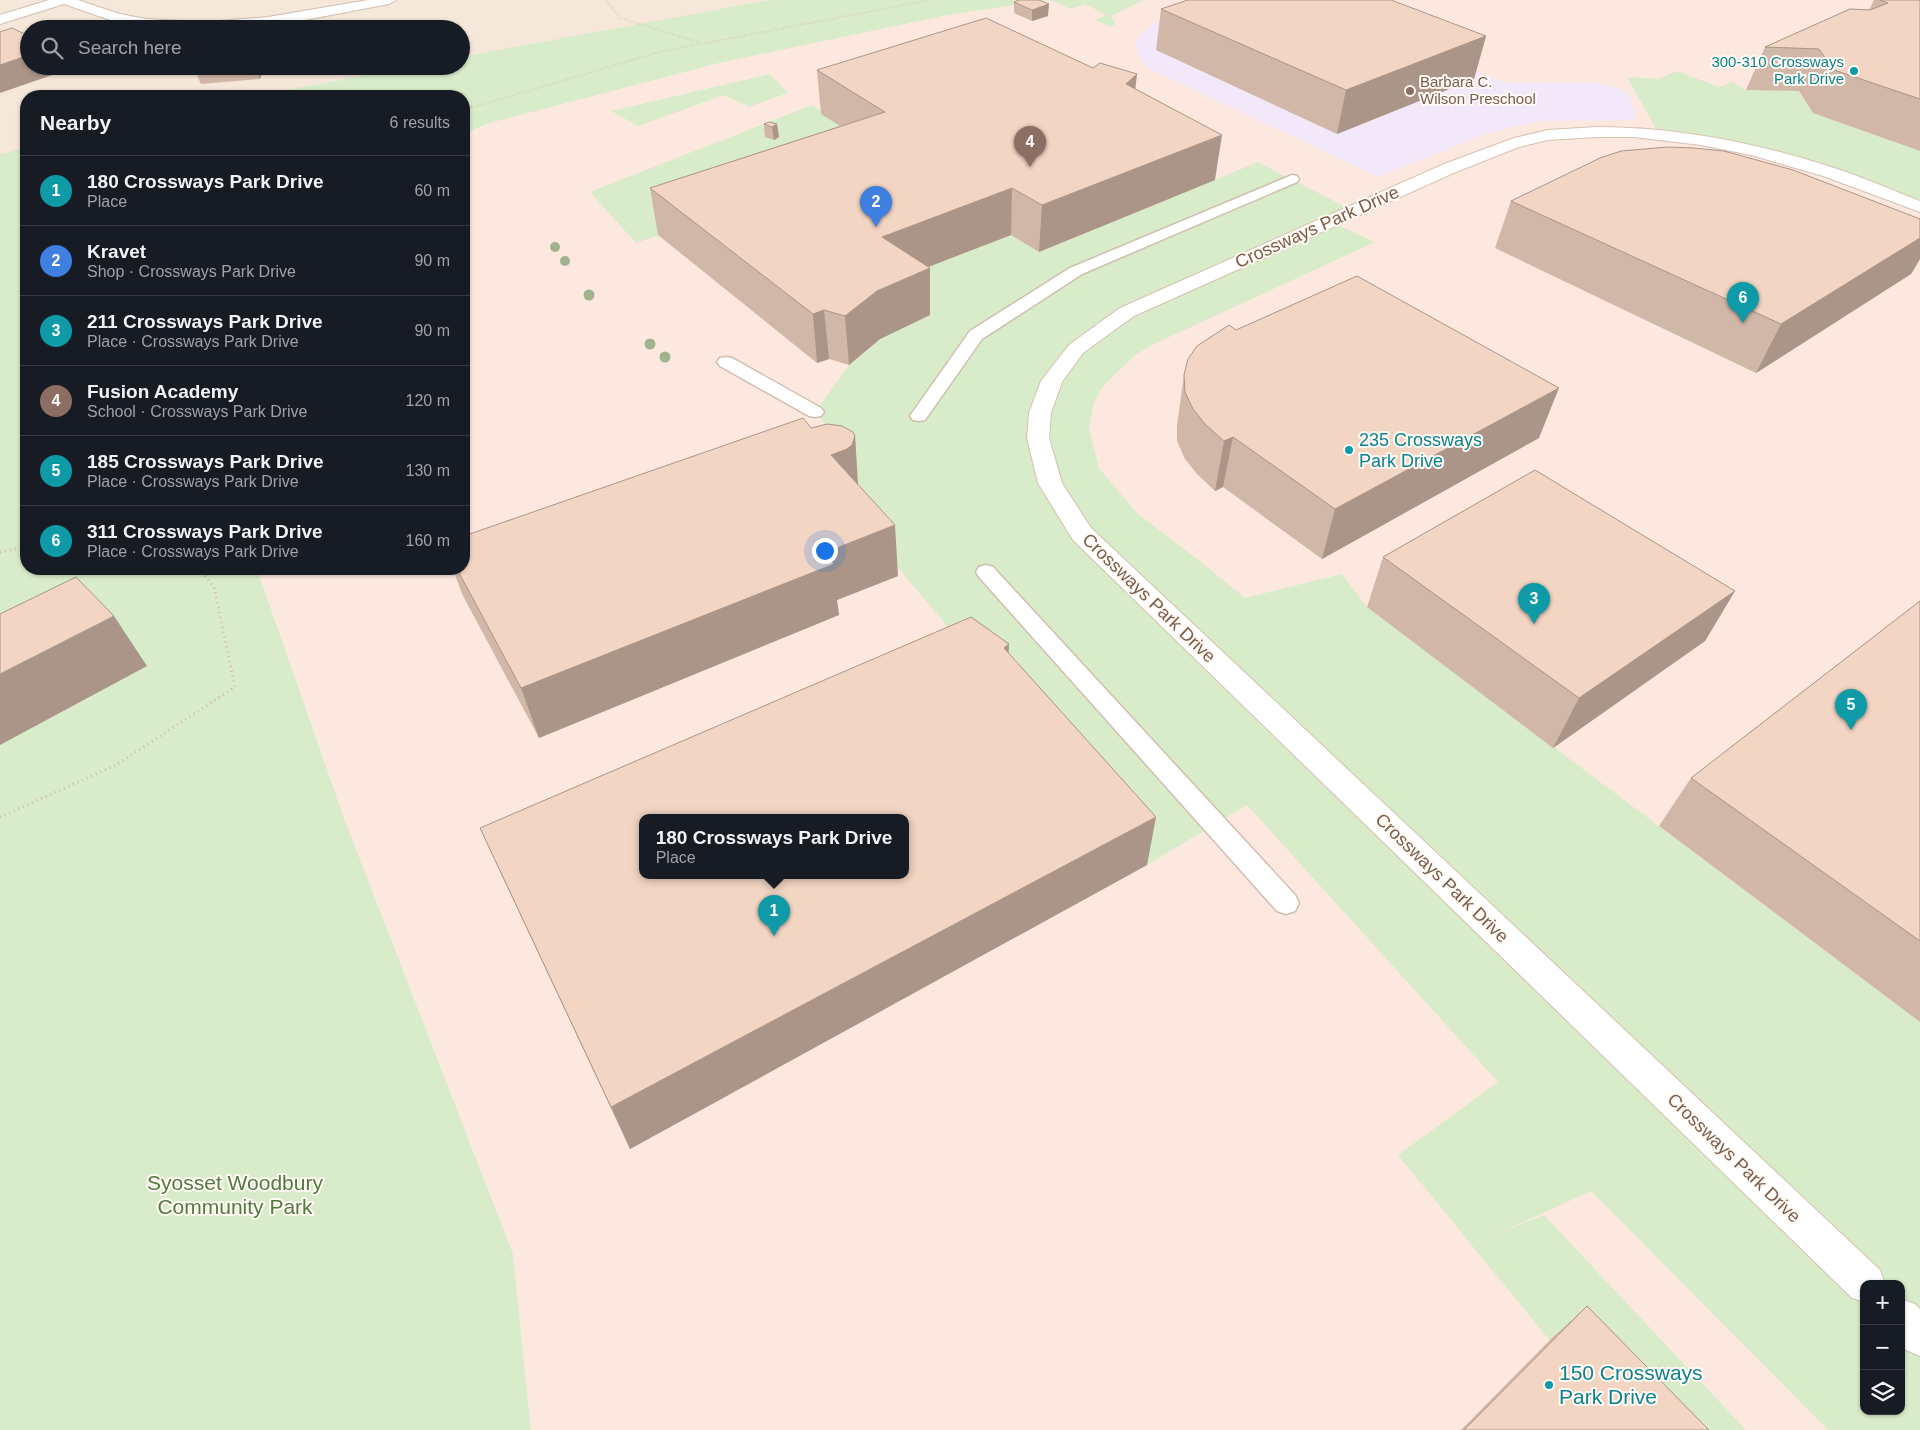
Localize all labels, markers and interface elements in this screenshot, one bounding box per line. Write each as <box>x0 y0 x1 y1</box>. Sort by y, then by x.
search box <box>20 20 470 75</box>
icon: search <box>38 34 66 62</box>
text: Search here <box>78 37 182 58</box>
place label: 300-310 Crossways Park Drive <box>1711 53 1844 87</box>
marker: 300-310 Crossways Park Drive <box>1848 65 1860 77</box>
place label: Barbara C. Wilson Preschool <box>1420 73 1536 107</box>
marker: Barbara C. Wilson Preschool <box>1404 85 1416 97</box>
text: Nearby <box>40 111 111 134</box>
text: 6 results <box>390 114 450 131</box>
pin: 4 <box>1014 126 1046 167</box>
text: 180 Crossways Park Drive <box>87 171 324 192</box>
text: 1 <box>52 182 60 199</box>
text: 60 m <box>414 182 450 199</box>
street label: Crossways Park Drive <box>1232 182 1402 272</box>
pin: 2 <box>860 186 892 227</box>
text: Place <box>87 193 127 210</box>
text: Kravet <box>87 241 146 262</box>
text: 2 <box>52 252 60 269</box>
text: 90 m <box>414 252 450 269</box>
text: Shop · Crossways Park Drive <box>87 263 296 280</box>
pin: 6 <box>1727 282 1759 323</box>
text: 211 Crossways Park Drive <box>87 311 323 332</box>
text: 3 <box>52 322 60 339</box>
text: 90 m <box>414 322 450 339</box>
text: Place · Crossways Park Drive <box>87 333 299 350</box>
text: Fusion Academy <box>87 381 238 402</box>
text: 4 <box>52 392 60 409</box>
text: 120 m <box>406 392 450 409</box>
text: School · Crossways Park Drive <box>87 403 308 420</box>
place label: 235 Crossways Park Drive <box>1359 430 1482 471</box>
marker: 235 Crossways Park Drive <box>1343 444 1355 456</box>
text: 185 Crossways Park Drive <box>87 451 324 472</box>
text: 5 <box>52 462 60 479</box>
text: 130 m <box>406 462 450 479</box>
text: Place · Crossways Park Drive <box>87 473 299 490</box>
text: 311 Crossways Park Drive <box>87 521 323 542</box>
street label: Crossways Park Drive <box>1078 529 1220 667</box>
text: 6 <box>52 532 60 549</box>
text: 160 m <box>406 532 450 549</box>
your location <box>812 538 838 564</box>
text: Place · Crossways Park Drive <box>87 543 299 560</box>
pin: 3 <box>1518 583 1550 624</box>
pin: 5 <box>1835 689 1867 730</box>
street label: Crossways Park Drive <box>1371 809 1513 947</box>
popup <box>639 814 909 879</box>
text: 180 Crossways Park Drive <box>656 827 892 848</box>
text: Place <box>656 849 696 866</box>
pin: 1 <box>758 895 790 936</box>
street label: Crossways Park Drive <box>1663 1089 1805 1227</box>
park label: Syosset Woodbury Community Park <box>147 1171 323 1218</box>
map controls <box>1860 1280 1905 1415</box>
button: + <box>1860 1280 1905 1325</box>
button: − <box>1860 1325 1905 1370</box>
place label: 150 Crossways Park Drive <box>1559 1361 1703 1408</box>
button: layers <box>1860 1370 1905 1415</box>
marker: 150 Crossways Park Drive <box>1543 1379 1555 1391</box>

